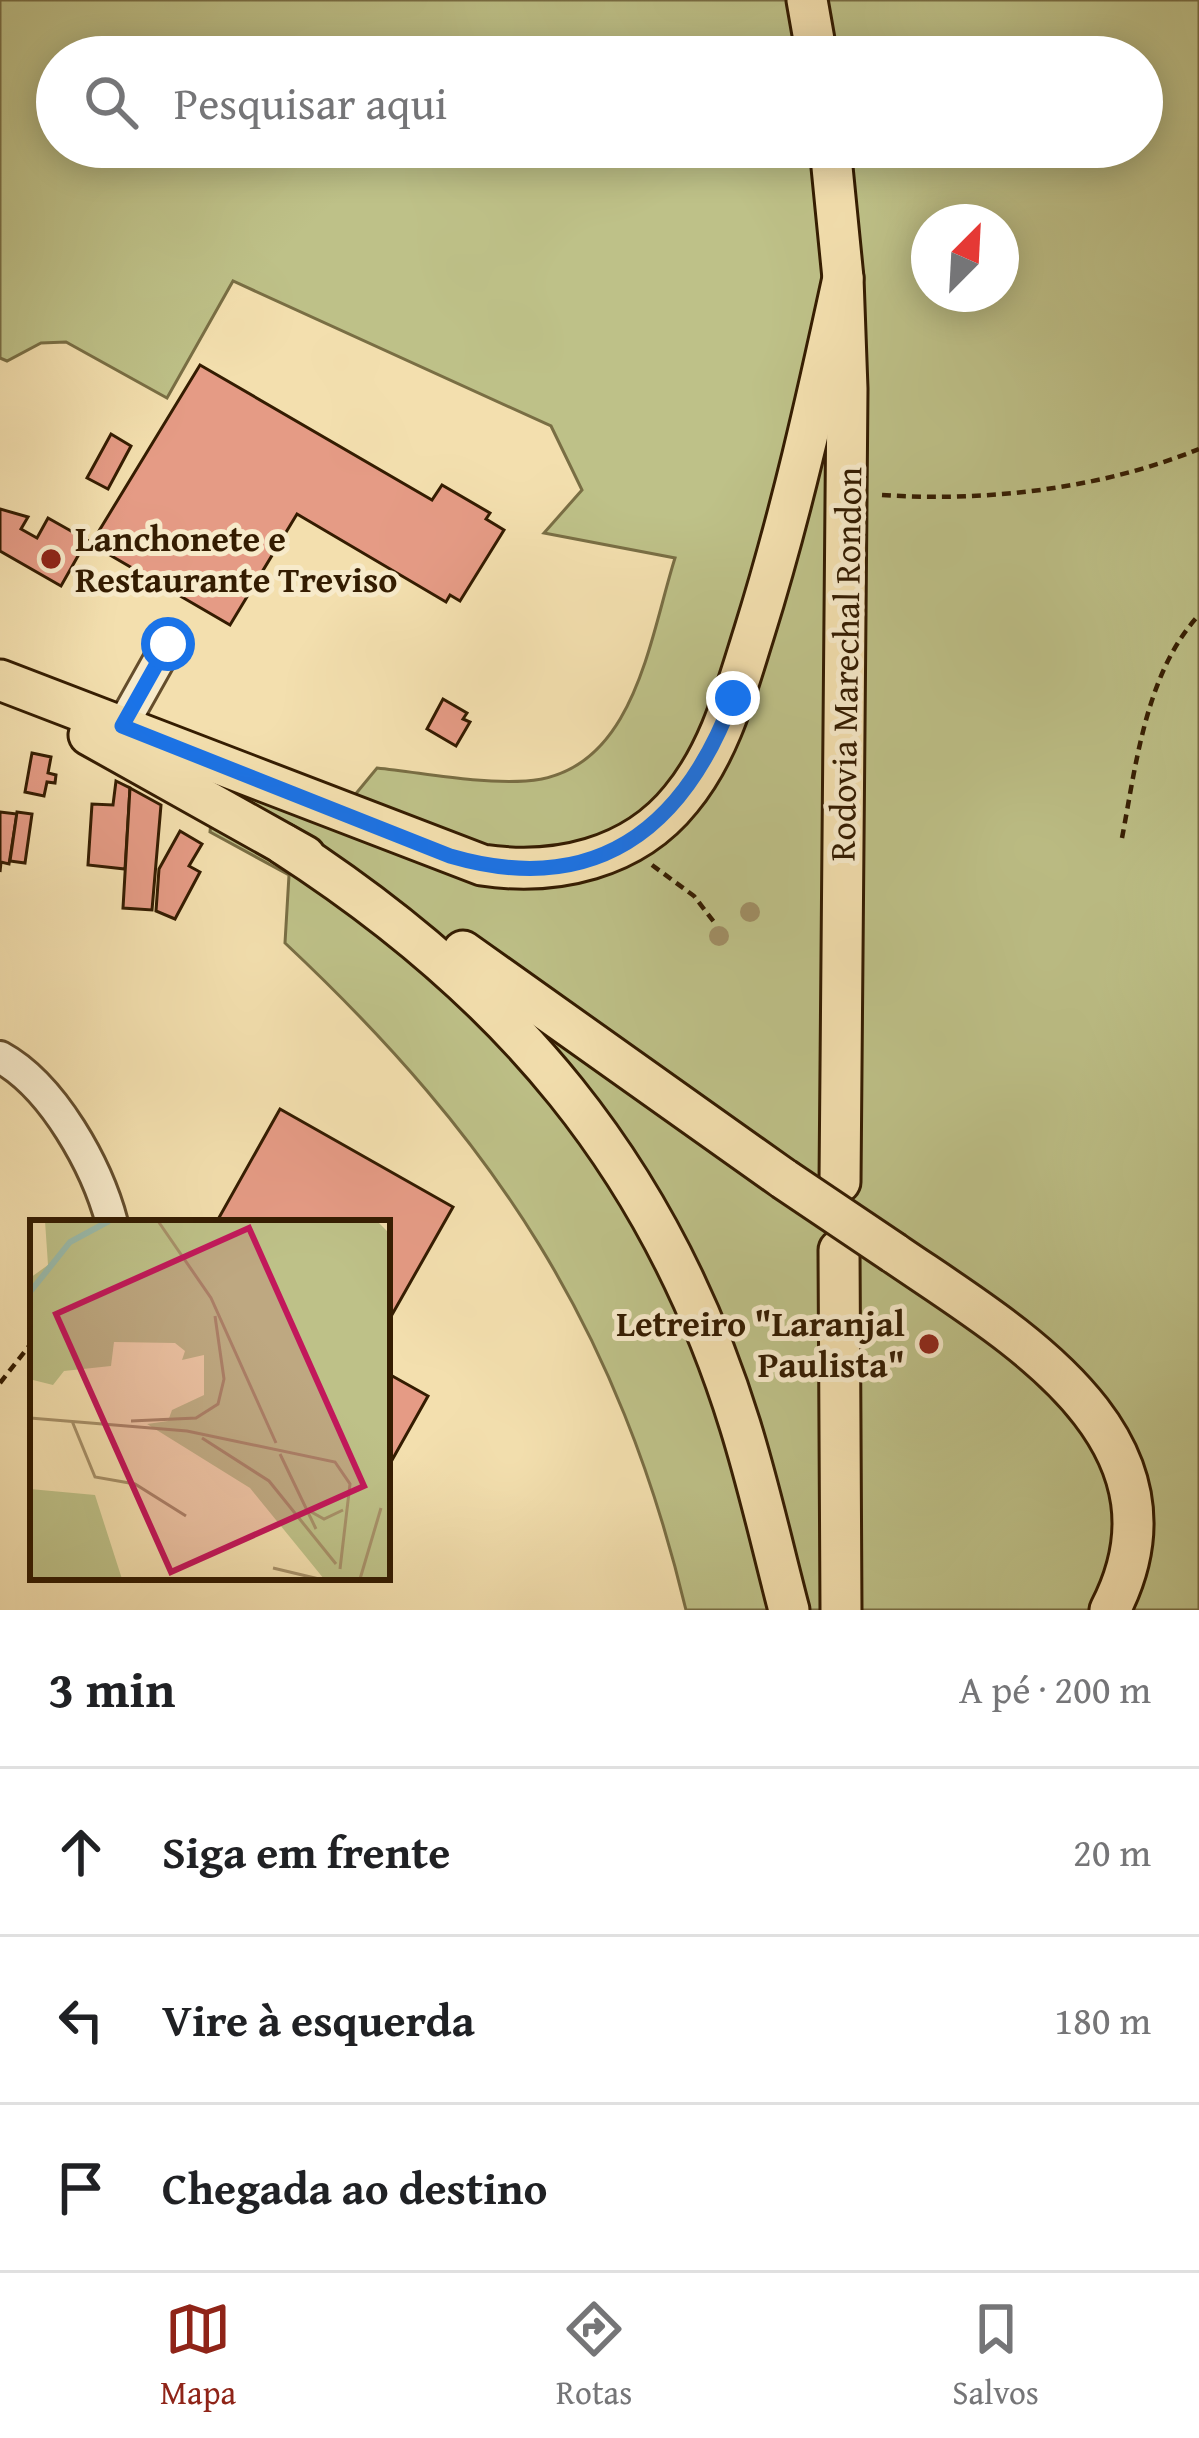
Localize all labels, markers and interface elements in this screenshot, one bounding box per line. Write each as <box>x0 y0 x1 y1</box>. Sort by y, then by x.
search box <box>36 36 1163 168</box>
icon: search <box>78 69 144 135</box>
text: Pesquisar aqui <box>174 70 447 135</box>
north arrow <box>911 204 1019 312</box>
street label: Rodovia Marechal Rondon <box>815 466 874 862</box>
place label: Lanchonete e Restaurante Treviso <box>75 511 398 605</box>
marker: Lanchonete e Restaurante Treviso <box>38 546 64 572</box>
route start <box>141 617 195 671</box>
route end <box>706 671 760 725</box>
inset map <box>30 1220 390 1580</box>
place label: Letreiro "Laranjal Paulista" <box>616 1296 905 1390</box>
marker: Letreiro "Laranjal Paulista" <box>916 1331 942 1357</box>
text: 3 min <box>48 1651 175 1726</box>
text: A pé · 200 m <box>959 1660 1151 1717</box>
icon: ahead <box>48 1819 114 1885</box>
text: Siga em frente <box>162 1819 450 1884</box>
text: 20 m <box>1073 1823 1151 1880</box>
icon: left <box>48 1987 114 2053</box>
text: Vire à esquerda <box>162 1987 475 2052</box>
text: 180 m <box>1054 1991 1151 2048</box>
icon: arrive <box>48 2155 114 2221</box>
text: Chegada ao destino <box>162 2155 547 2220</box>
tab: Mapa <box>160 2296 236 2416</box>
tab: Rotas <box>556 2296 632 2416</box>
tab: Salvos <box>952 2296 1039 2416</box>

